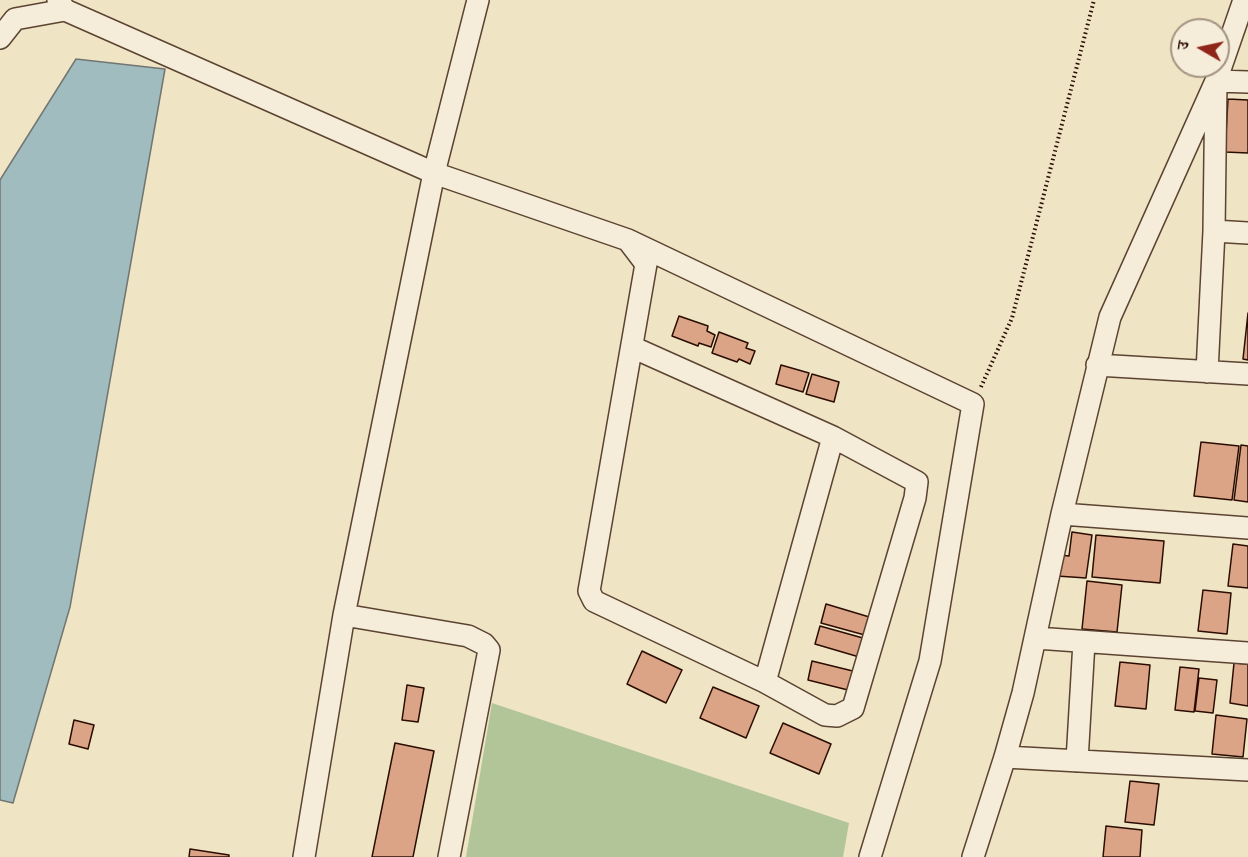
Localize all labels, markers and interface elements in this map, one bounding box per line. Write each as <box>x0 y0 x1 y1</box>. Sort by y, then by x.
north arrow <box>1170 18 1230 78</box>
text: उ <box>1174 40 1195 51</box>

